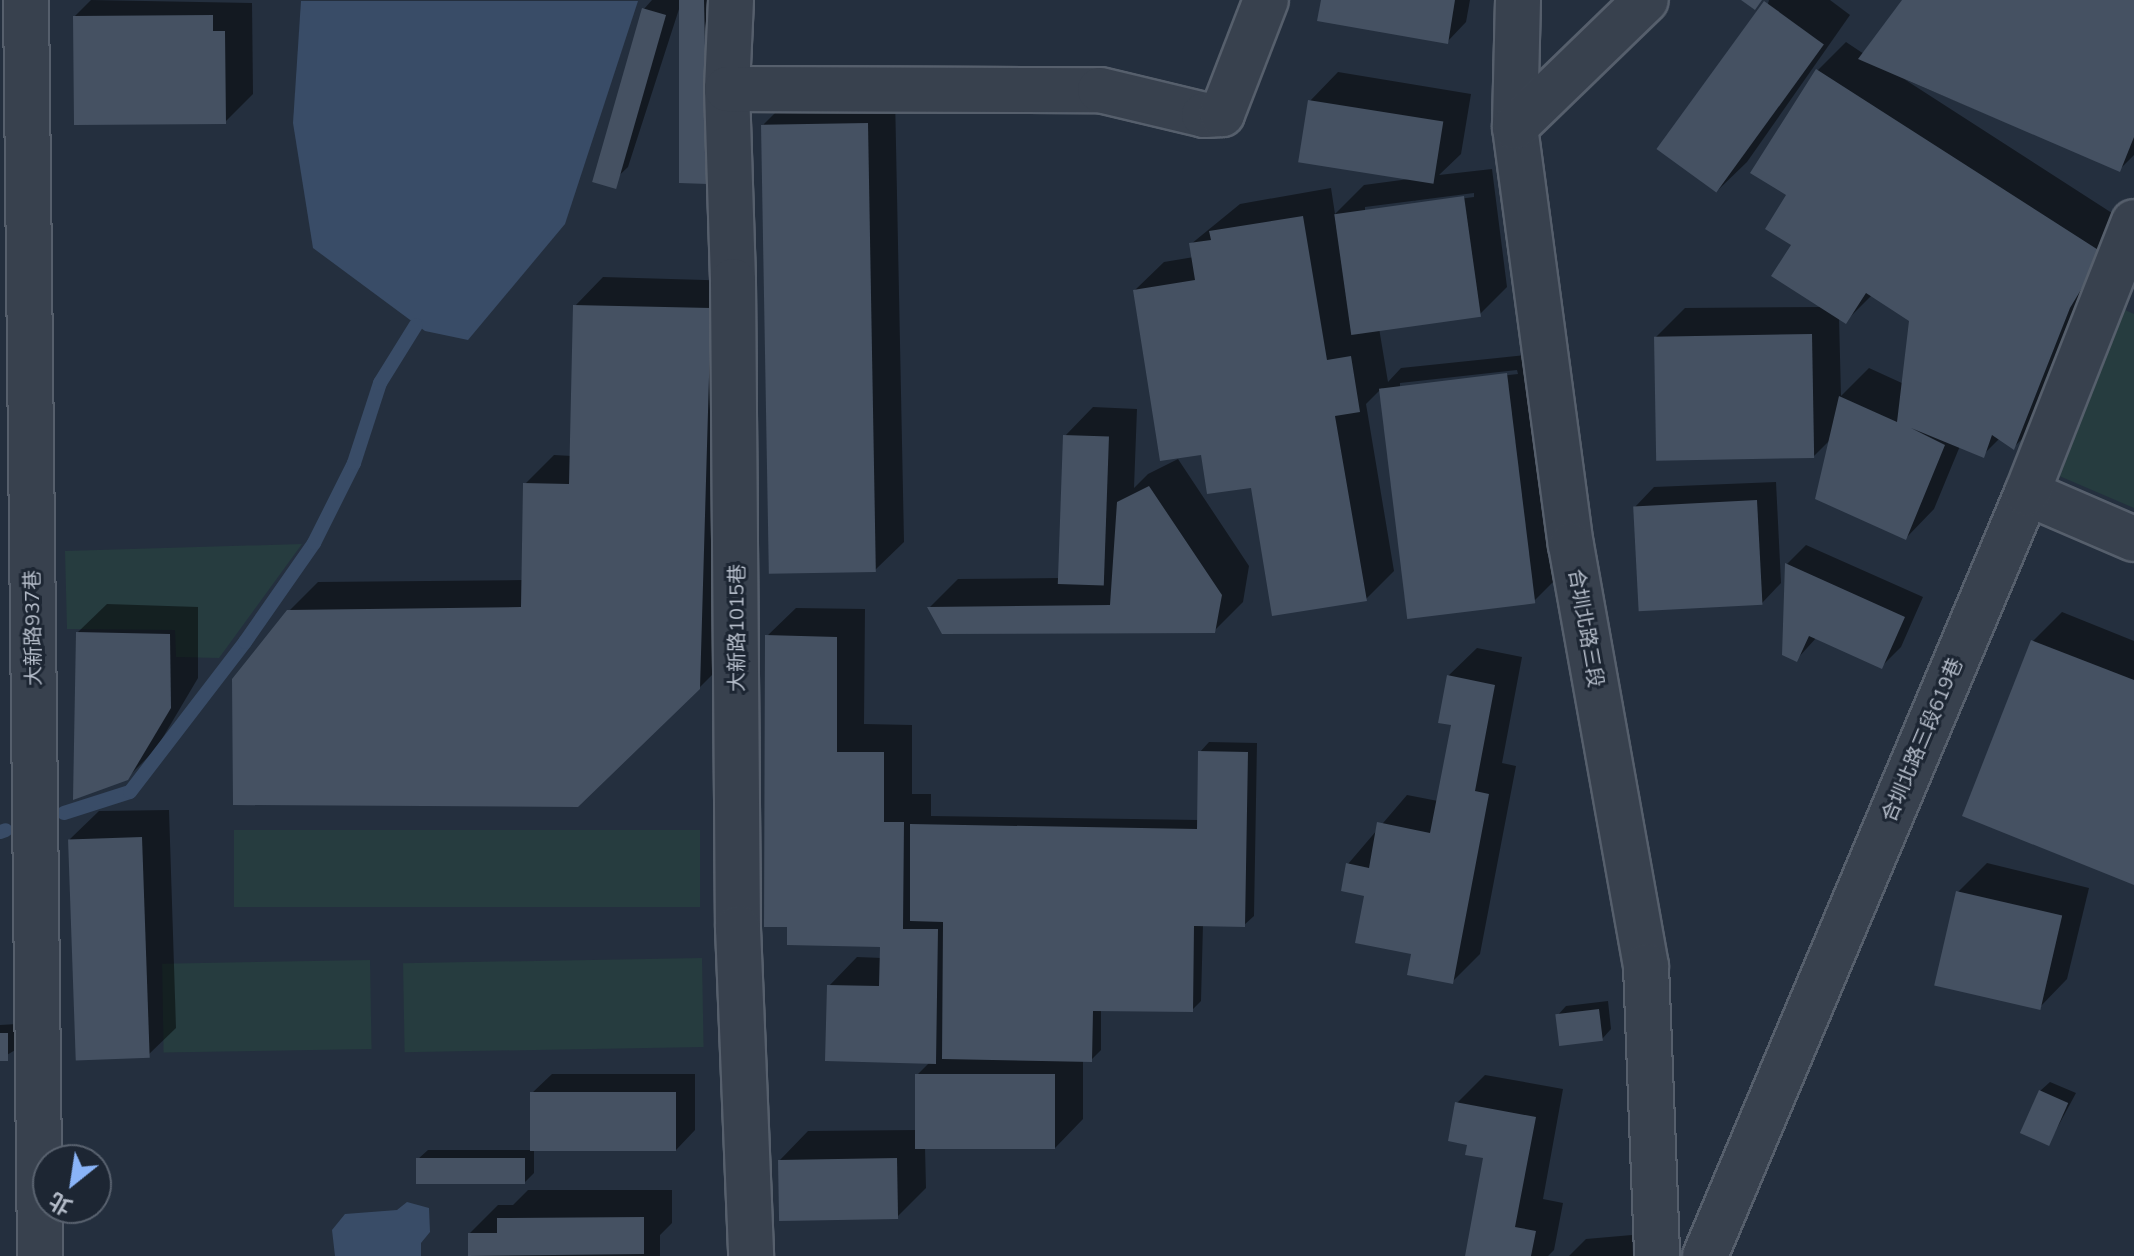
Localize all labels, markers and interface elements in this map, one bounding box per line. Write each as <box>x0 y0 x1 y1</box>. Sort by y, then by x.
street label: 大新路1015巷 <box>725 564 749 692</box>
street label: 合圳北路三段 <box>1564 567 1608 689</box>
street label: 大新路937巷 <box>20 570 46 686</box>
street label: 合圳北路三段619巷 <box>1877 654 1967 826</box>
north arrow <box>32 1144 112 1224</box>
text: 北 <box>44 1185 78 1222</box>

